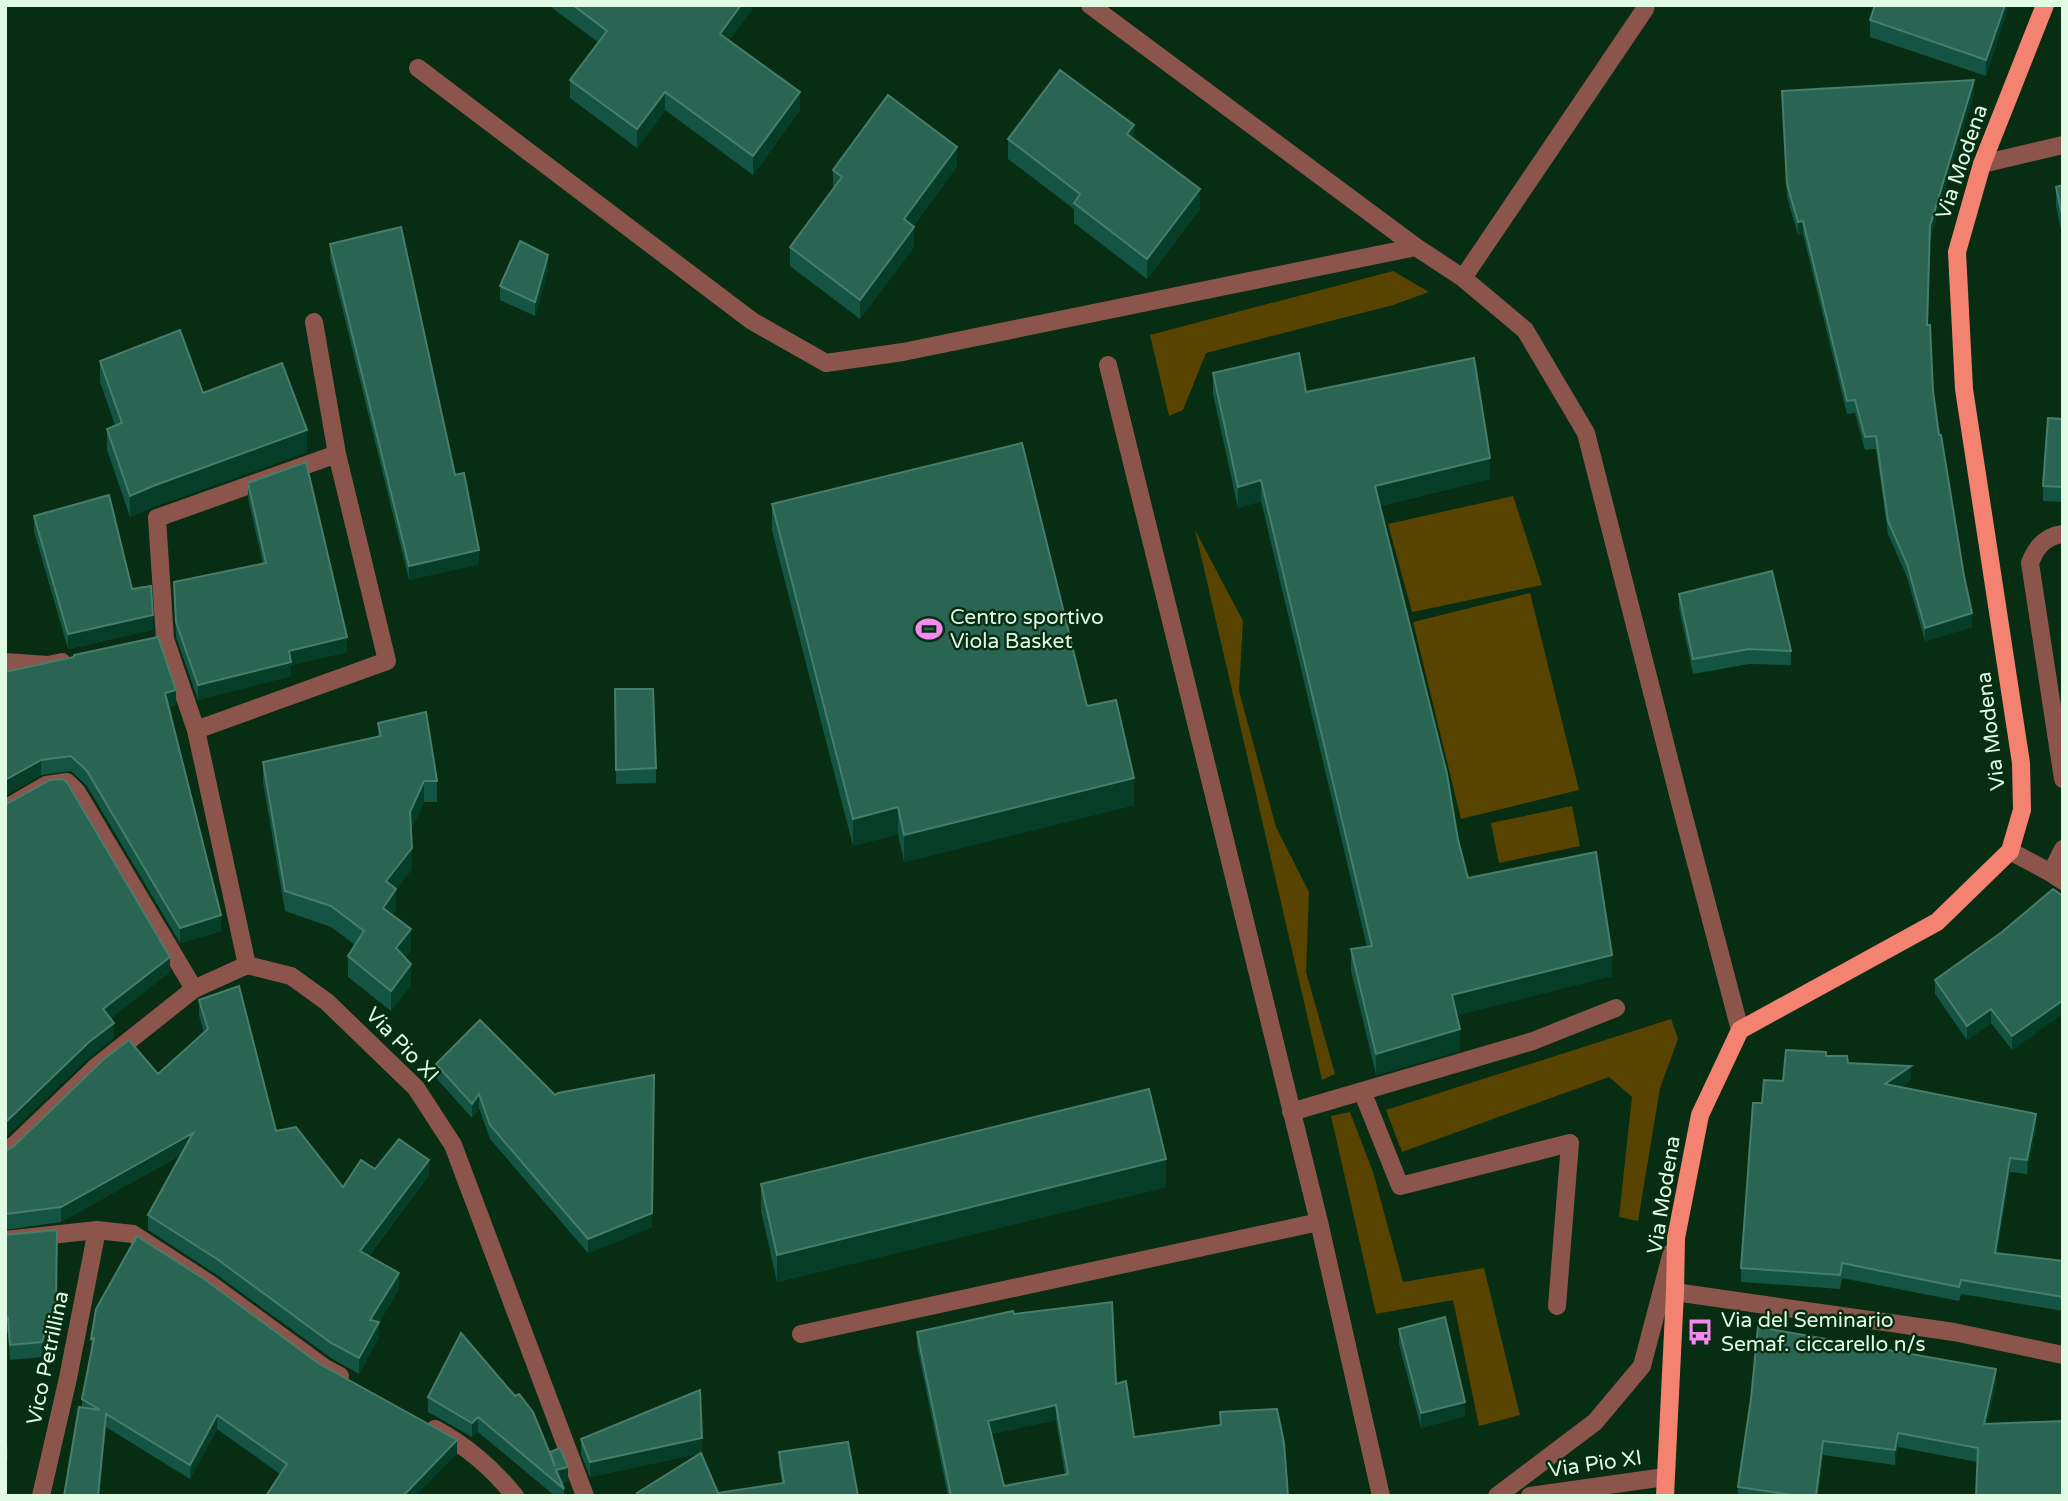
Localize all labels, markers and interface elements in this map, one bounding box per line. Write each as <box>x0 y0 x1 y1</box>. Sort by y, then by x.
street label: Via Modena <box>1931 102 1993 222</box>
place label: Centro sportivo Viola Basket <box>950 605 1104 654</box>
sports icon: Centro sportivo Viola Basket <box>914 614 944 644</box>
street label: Via Modena <box>1971 670 2011 792</box>
street label: Via Pio XI <box>360 1002 444 1088</box>
street label: Via Modena <box>1642 1134 1686 1256</box>
street label: Vico Petrillina <box>22 1289 74 1427</box>
place label: Via del Seminario Semaf. ciccarello n/s <box>1721 1308 1926 1357</box>
bus stop icon: Via del Seminario Semaf. ciccarello n/s <box>1685 1317 1715 1347</box>
street label: Via Pio XI <box>1547 1445 1643 1483</box>

